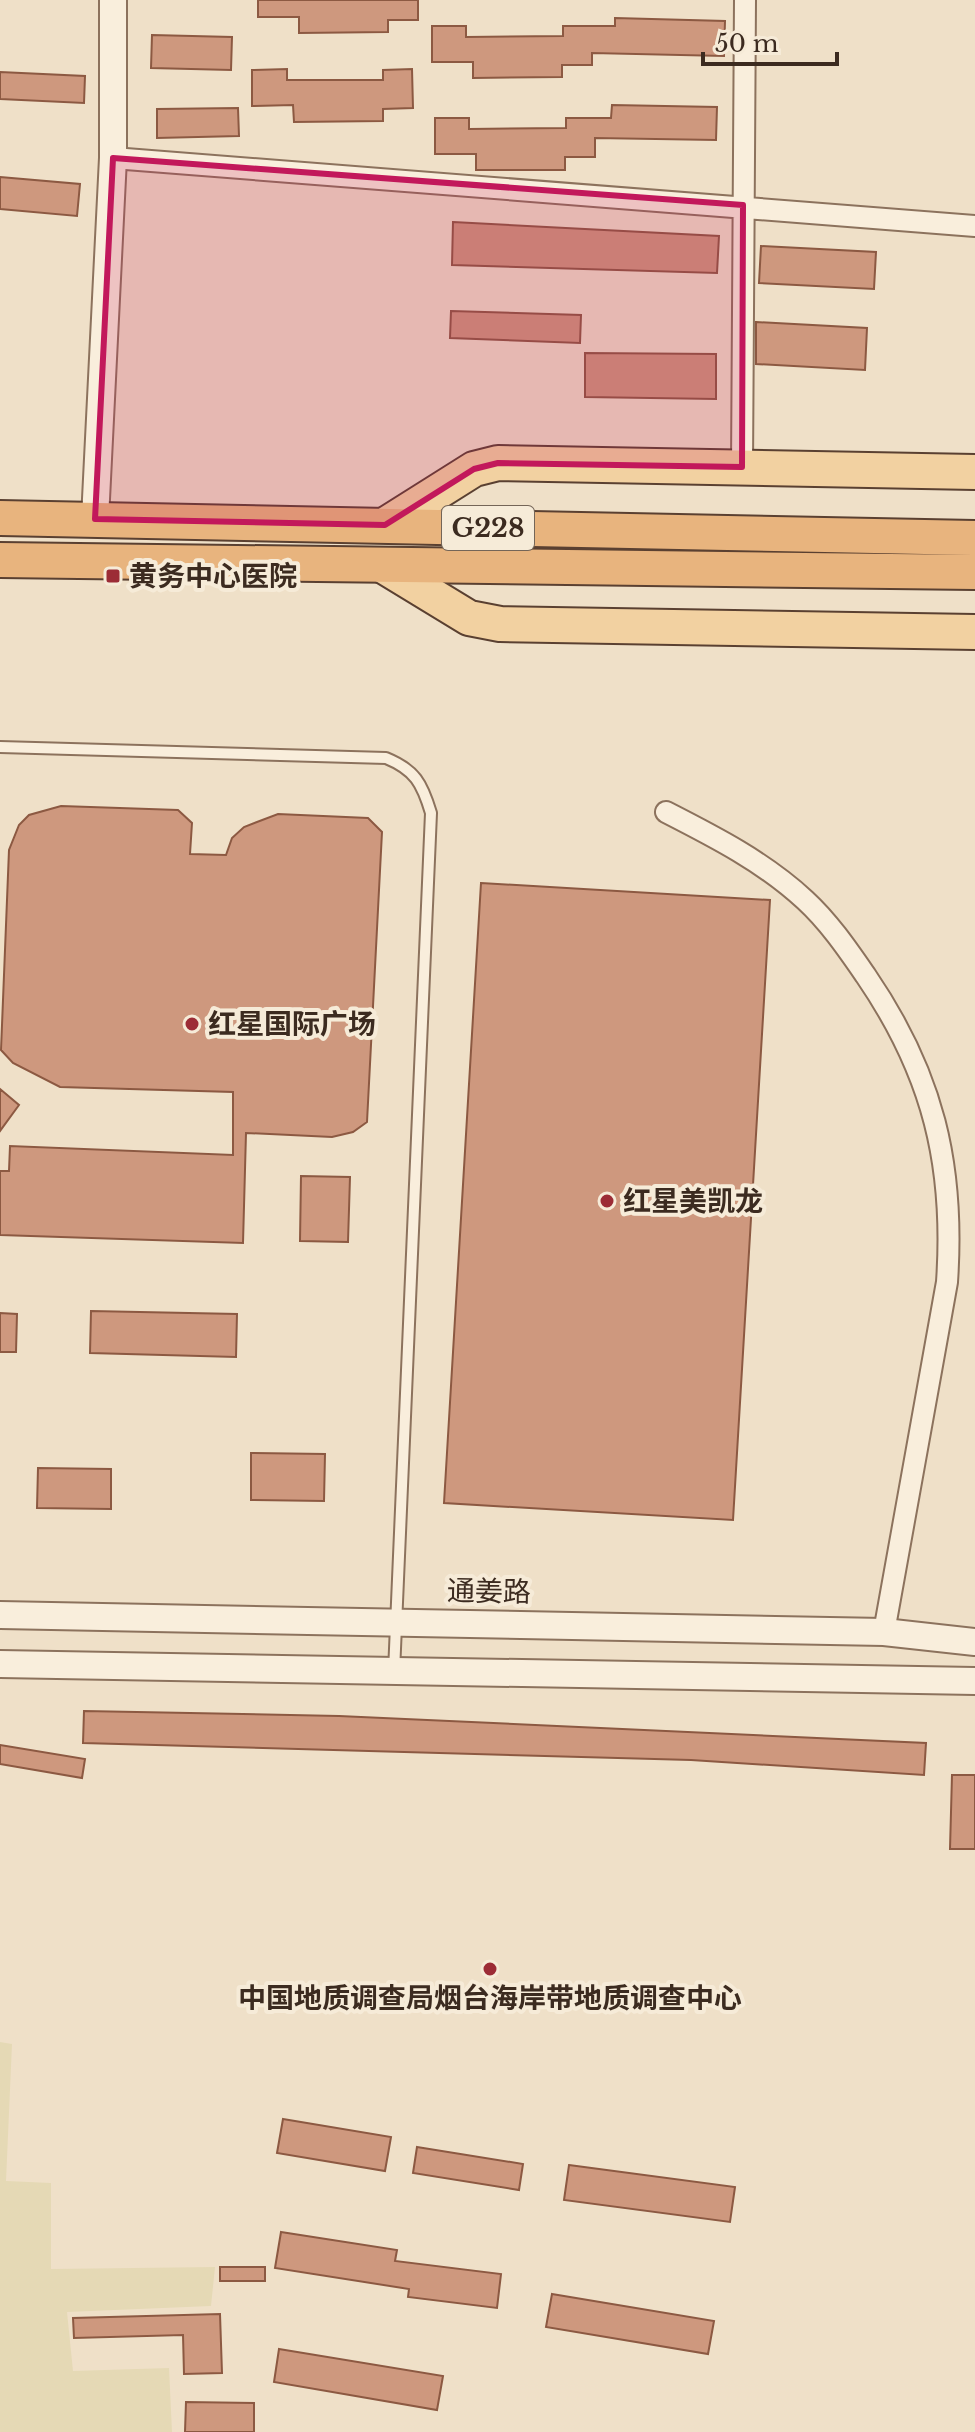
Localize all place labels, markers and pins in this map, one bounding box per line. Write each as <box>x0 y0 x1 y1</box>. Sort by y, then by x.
place label: 黄务中心医院 <box>129 559 297 594</box>
marker: 黄务中心医院 <box>104 567 122 585</box>
place label: 红星国际广场 <box>208 1007 376 1042</box>
marker: 红星国际广场 <box>183 1015 201 1033</box>
place label: 红星美凯龙 <box>623 1184 763 1219</box>
marker: 红星美凯龙 <box>598 1192 616 1210</box>
marker: 中国地质调查局烟台海岸带地质调查中心 <box>481 1960 499 1978</box>
place label: 中国地质调查局烟台海岸带地质调查中心 <box>238 1981 742 2016</box>

